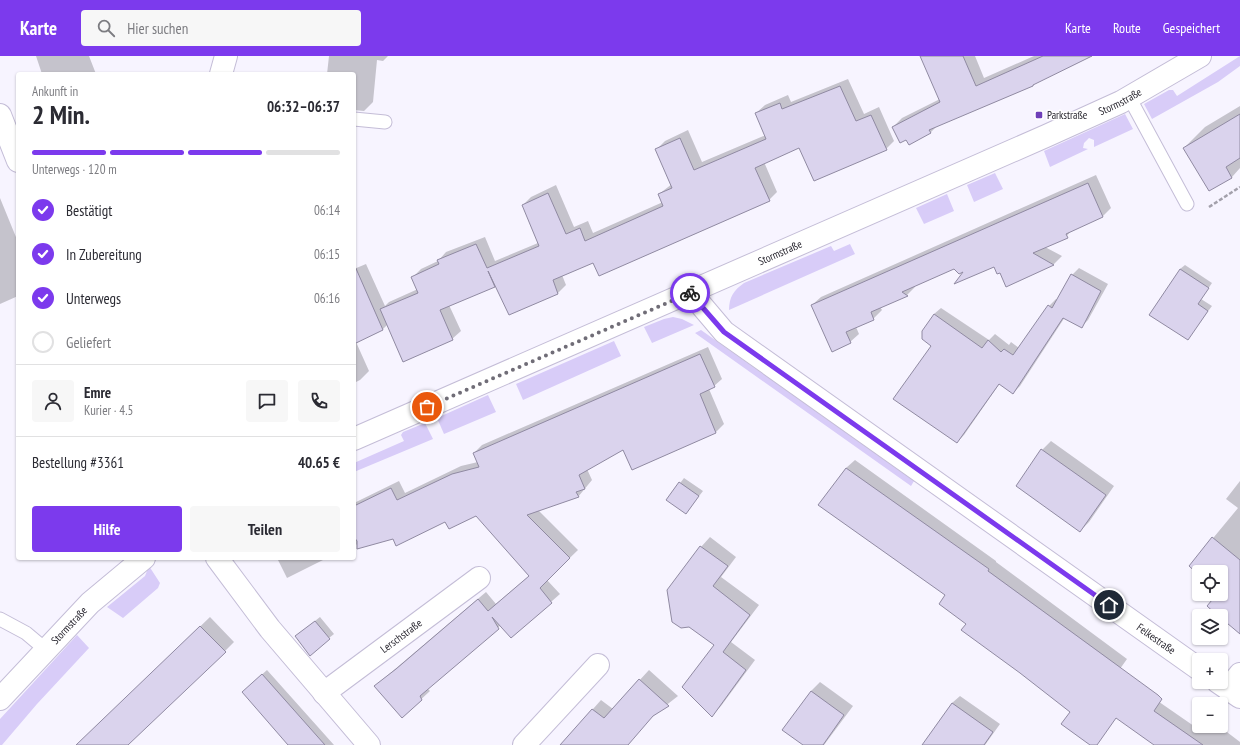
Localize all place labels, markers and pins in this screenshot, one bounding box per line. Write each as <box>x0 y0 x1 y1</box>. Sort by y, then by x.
place label: Parkstraße <box>1047 108 1088 122</box>
marker: Parkstraße <box>1034 110 1044 120</box>
pin <box>410 390 444 424</box>
pin <box>1092 588 1126 622</box>

